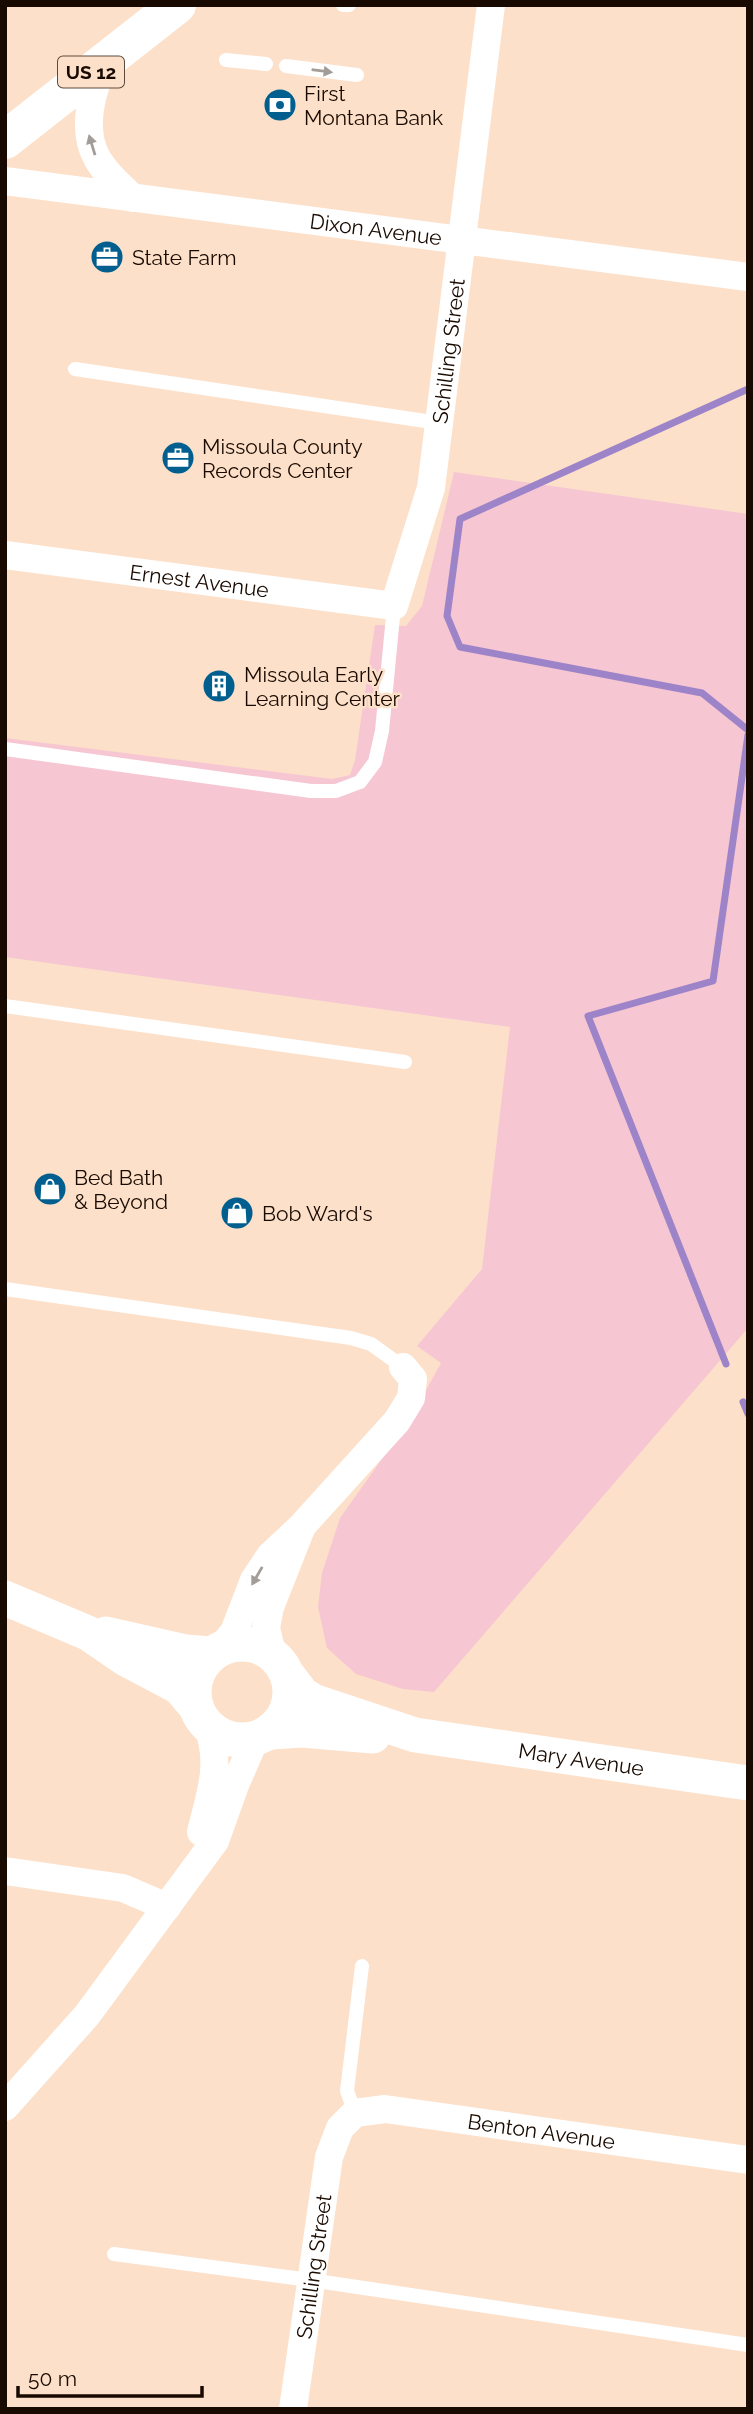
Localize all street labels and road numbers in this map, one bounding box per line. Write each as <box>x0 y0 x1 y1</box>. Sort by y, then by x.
road number: US 12 <box>58 57 124 88</box>
street label: Dixon Avenue <box>308 208 443 250</box>
street label: Schilling Street <box>427 277 469 425</box>
street label: Ernest Avenue <box>128 559 271 602</box>
street label: Mary Avenue <box>517 1738 646 1780</box>
street label: Benton Avenue <box>466 2108 617 2154</box>
street label: Schilling Street <box>291 2192 336 2340</box>

